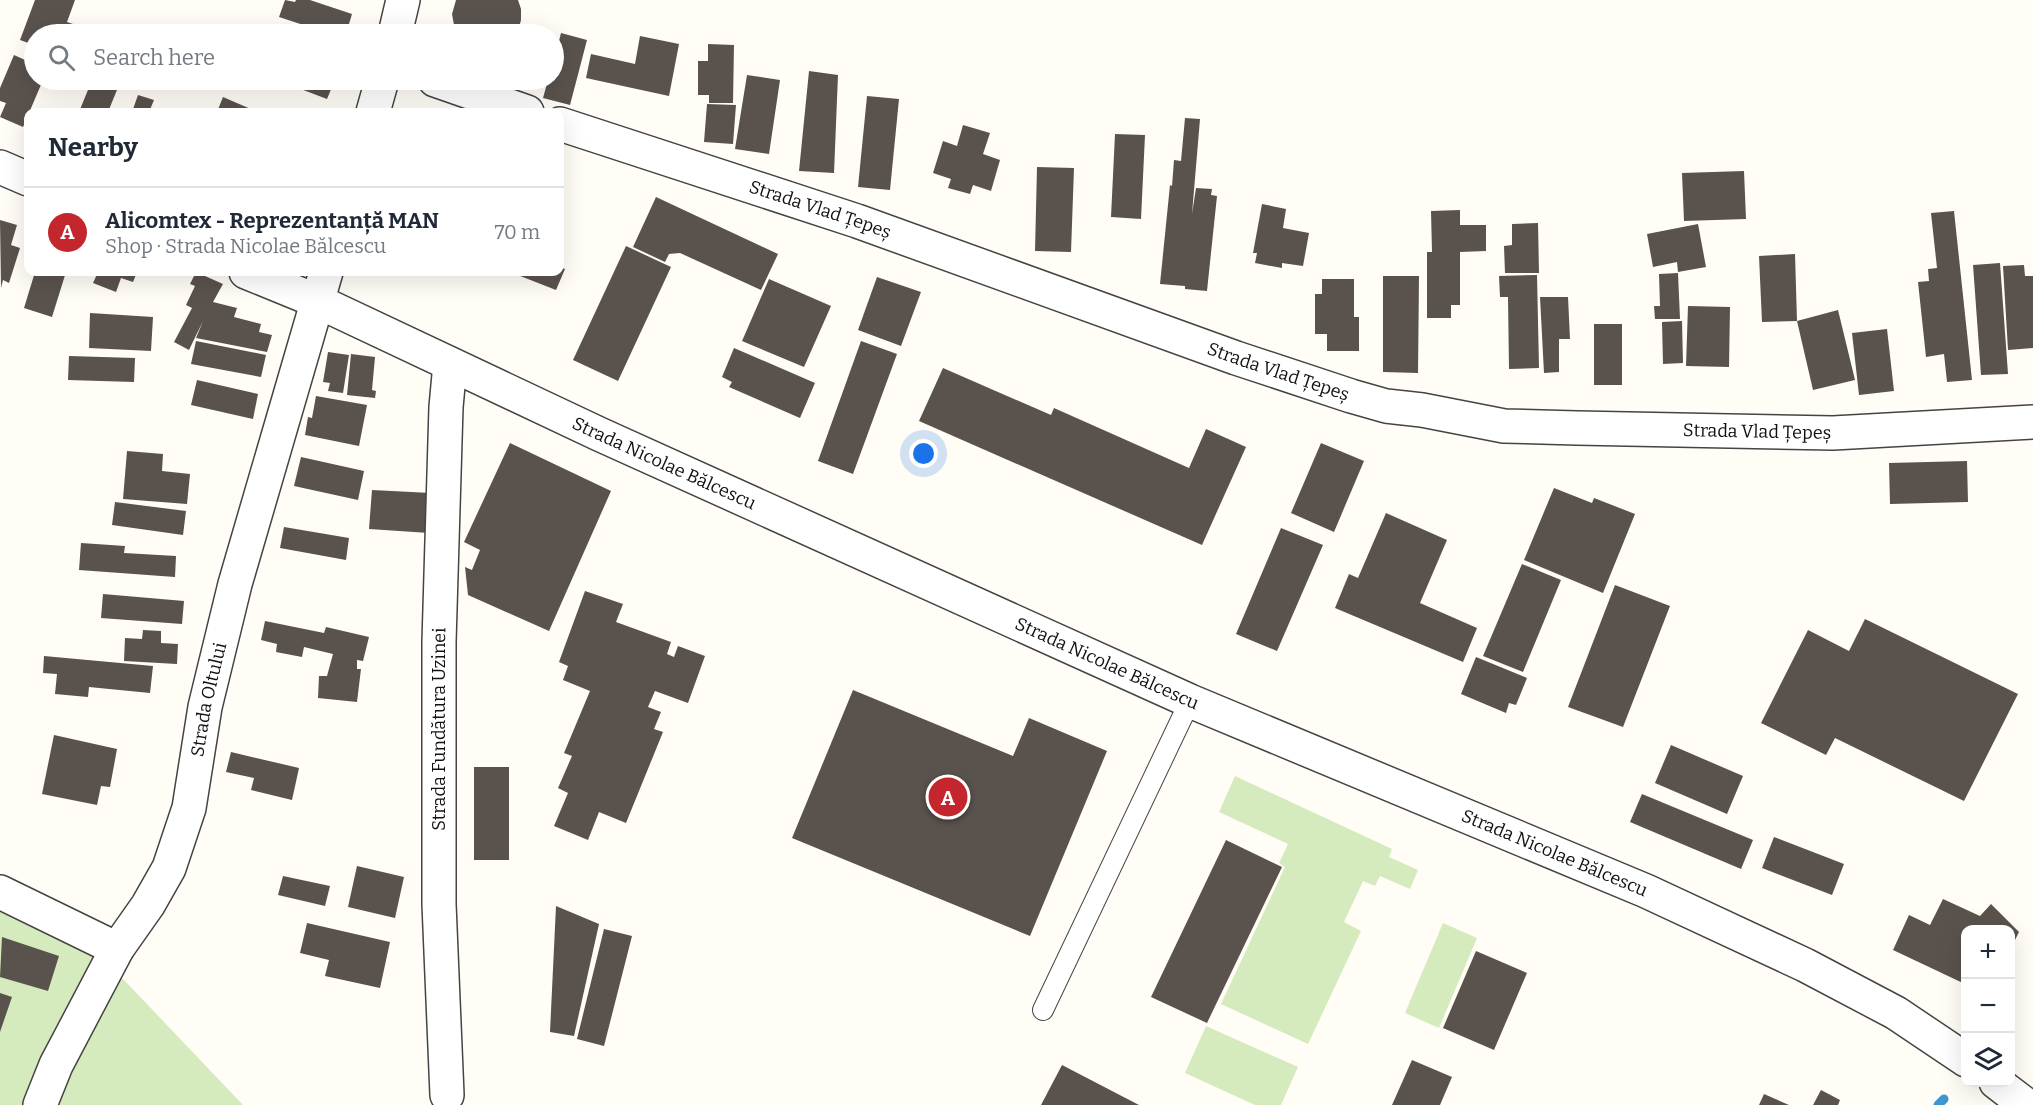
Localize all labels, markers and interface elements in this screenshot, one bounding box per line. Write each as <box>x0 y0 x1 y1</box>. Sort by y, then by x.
search box <box>24 24 564 90</box>
icon: search <box>45 41 78 74</box>
text: Search here <box>93 44 215 71</box>
text: Nearby <box>48 132 138 163</box>
street label: Strada Vlad Țepeș <box>746 176 894 244</box>
text: Alicomtex - Reprezentanță MAN <box>105 207 439 234</box>
text: A <box>60 220 75 244</box>
text: 70 m <box>494 220 540 244</box>
text: Shop · Strada Nicolae Bălcescu <box>105 234 386 258</box>
street label: Strada Vlad Țepeș <box>1204 338 1352 406</box>
street label: Strada Nicolae Bălcescu <box>569 412 759 514</box>
street label: Strada Vlad Țepeș <box>1683 419 1832 444</box>
your location <box>909 439 938 468</box>
street label: Strada Nicolae Bălcescu <box>1012 613 1202 714</box>
street label: Strada Fundătura Uzinei <box>428 627 450 831</box>
street label: Strada Oltului <box>186 640 231 758</box>
pin: A <box>928 774 968 820</box>
street label: Strada Nicolae Bălcescu <box>1458 804 1651 901</box>
map controls <box>1961 925 2015 1087</box>
button: + <box>1961 925 2015 979</box>
button: − <box>1961 979 2015 1033</box>
button: layers <box>1961 1033 2015 1087</box>

